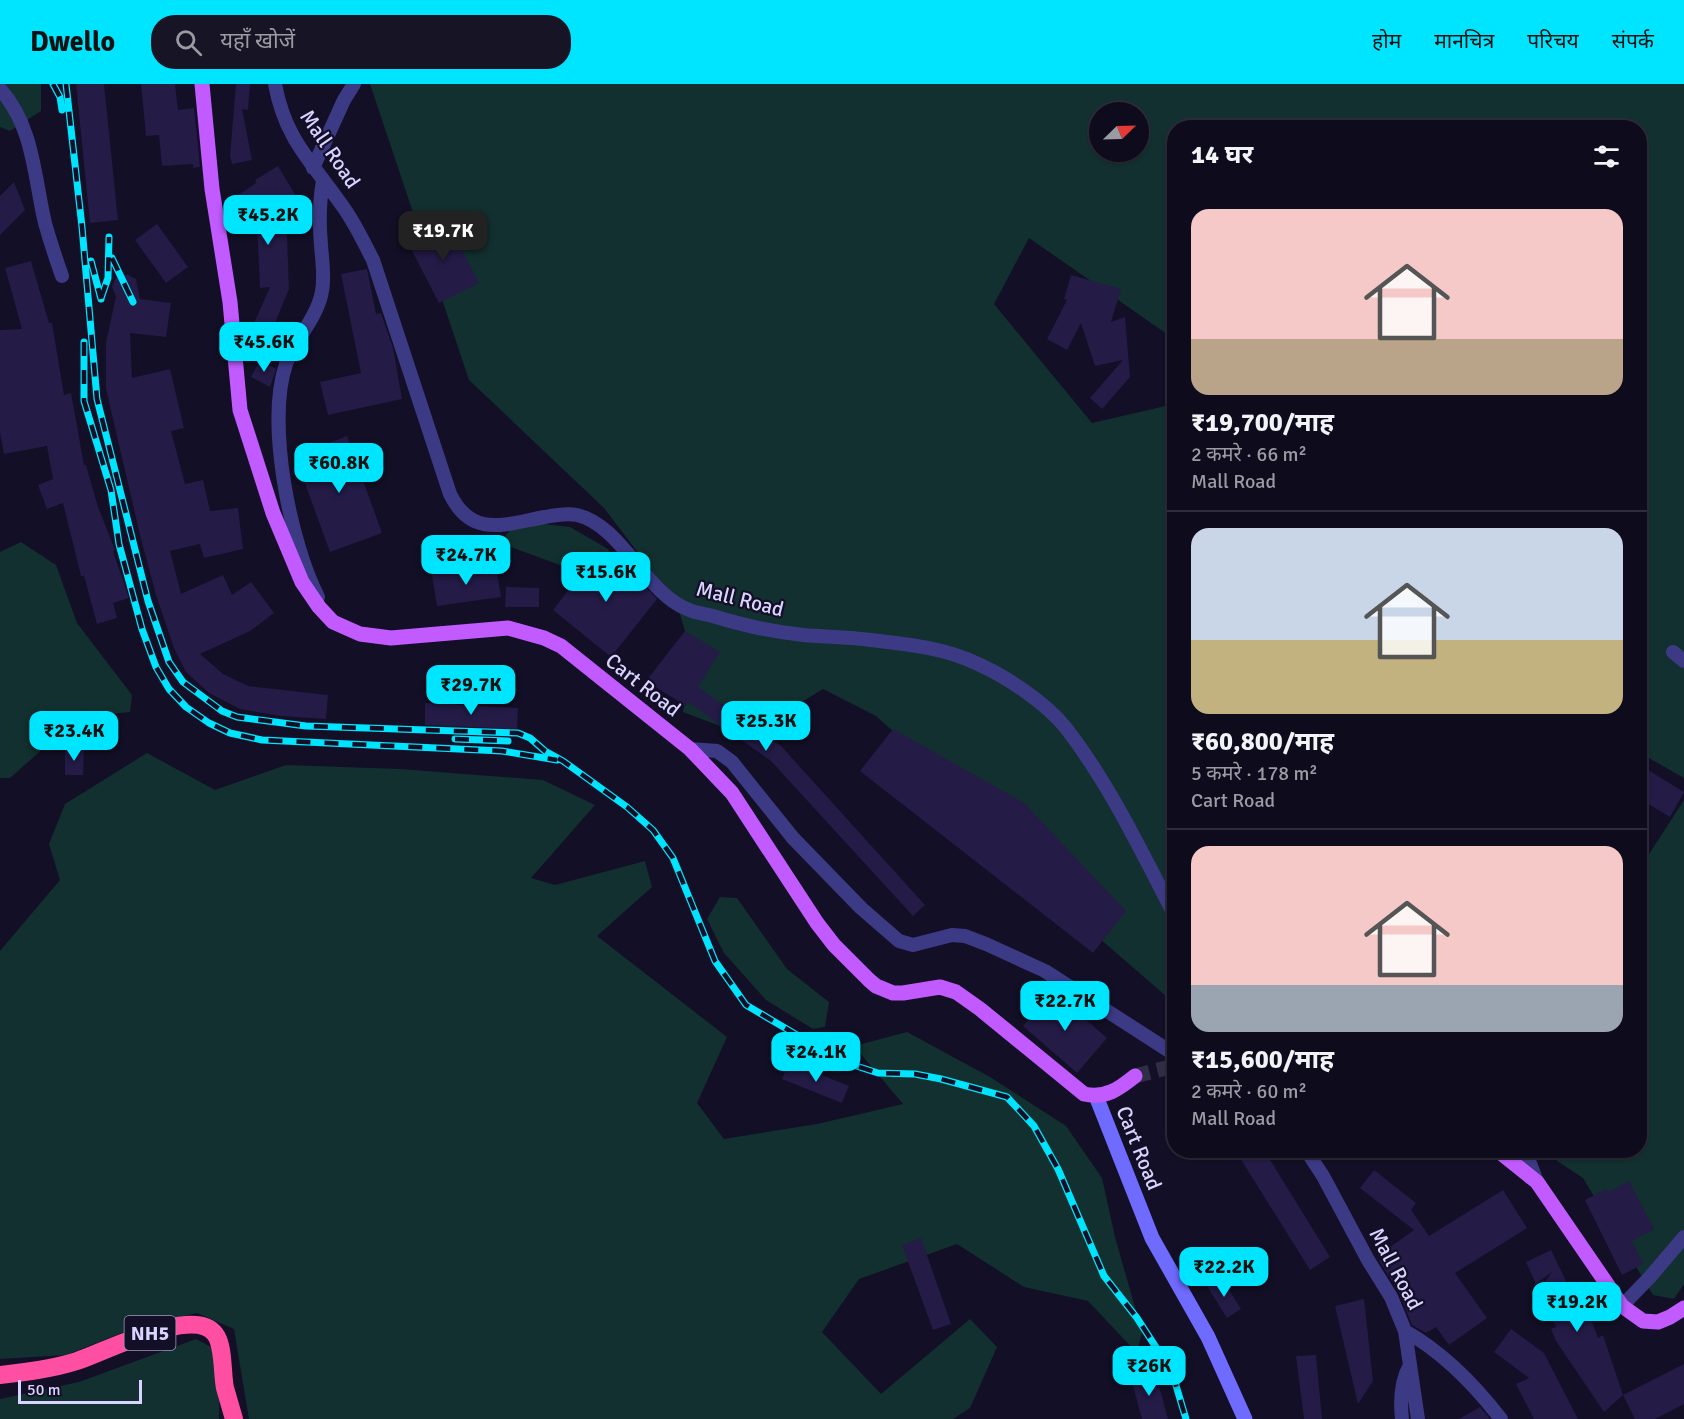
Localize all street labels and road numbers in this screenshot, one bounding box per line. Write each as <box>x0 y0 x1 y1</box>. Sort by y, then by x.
street label: Mall Road <box>294 105 366 193</box>
street label: Mall Road <box>694 576 786 622</box>
street label: Cart Road <box>600 648 686 722</box>
street label: Cart Road <box>1110 1102 1168 1194</box>
street label: Mall Road <box>1364 1223 1428 1315</box>
road number: NH5 <box>124 1316 176 1350</box>

